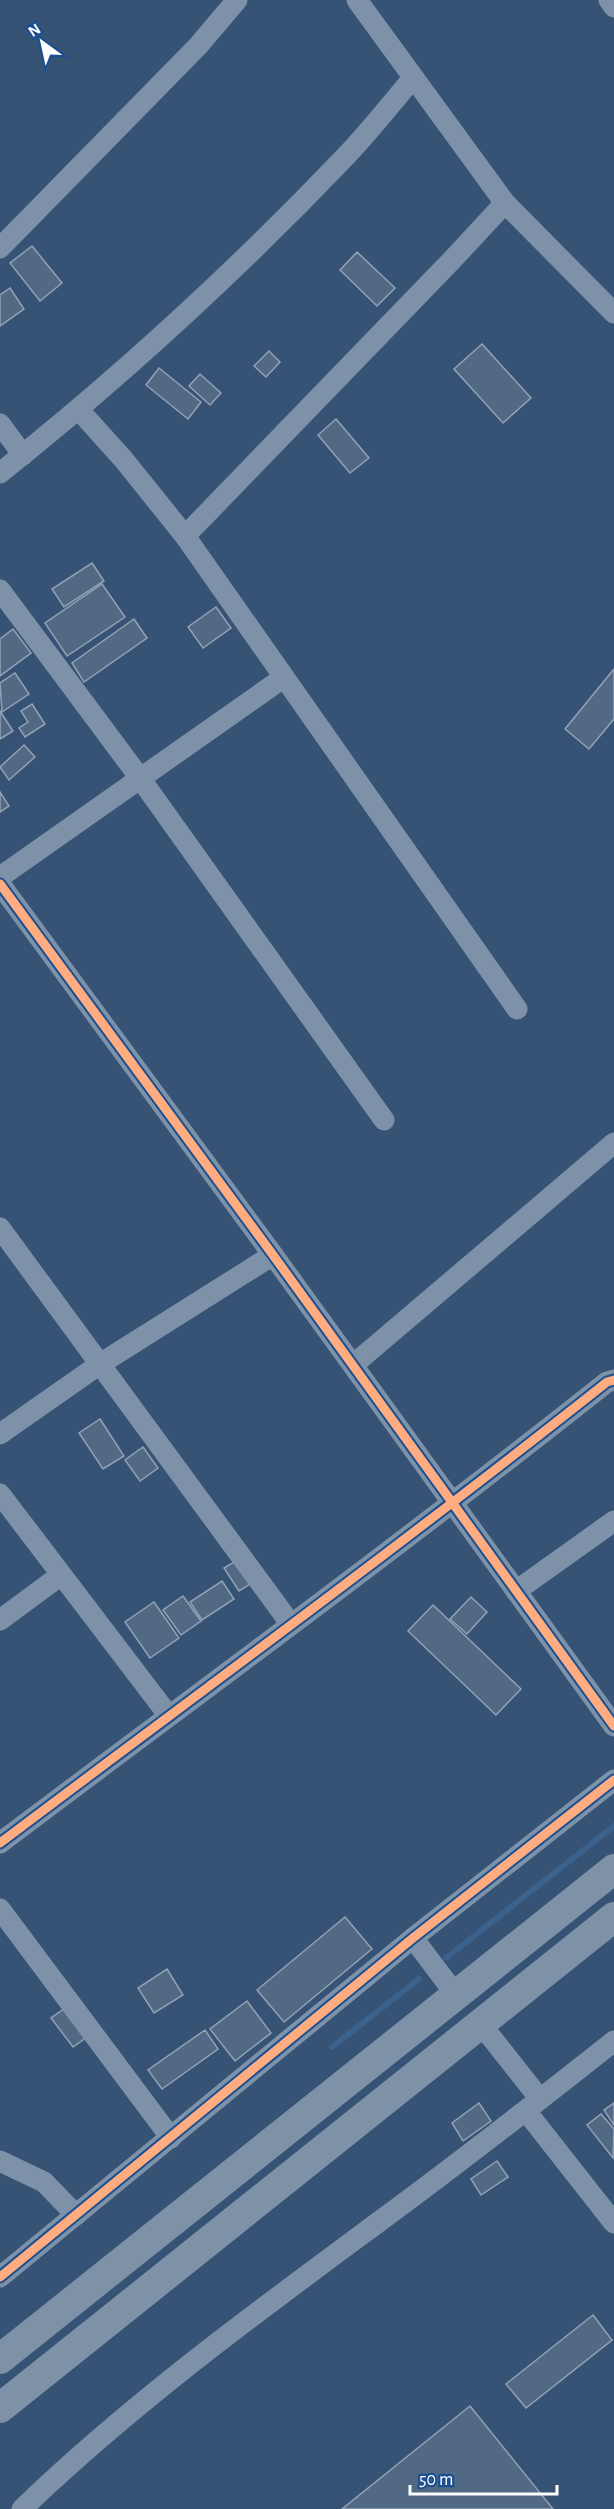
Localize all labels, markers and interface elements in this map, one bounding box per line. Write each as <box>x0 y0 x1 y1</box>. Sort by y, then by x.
north arrow <box>12 12 72 72</box>
text: N <box>25 21 43 40</box>
scale bar <box>410 2458 557 2496</box>
text: 50 m <box>419 2471 453 2489</box>

